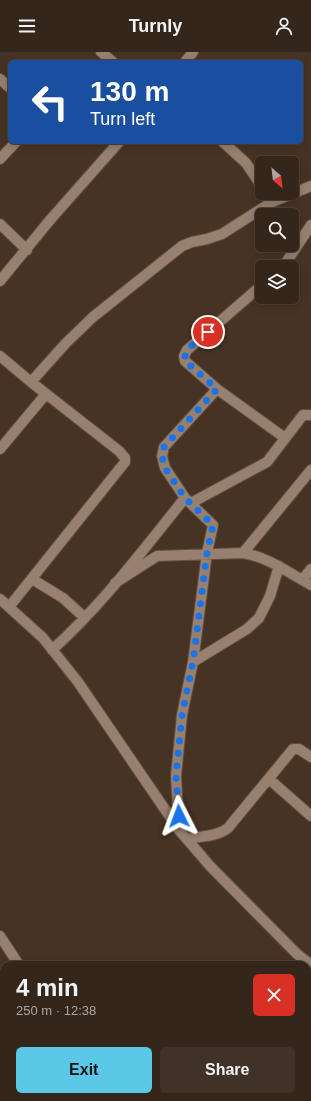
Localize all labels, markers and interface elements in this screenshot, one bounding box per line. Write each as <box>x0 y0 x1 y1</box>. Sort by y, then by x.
icon: menu <box>16 15 38 37</box>
icon: person <box>273 15 295 37</box>
text: Turnly <box>129 16 182 36</box>
icon: left <box>24 76 76 128</box>
text: 130 m <box>90 76 169 107</box>
text: Turn left <box>90 109 155 129</box>
north arrow <box>255 156 299 200</box>
map controls <box>255 156 299 304</box>
button: search <box>255 208 299 252</box>
button: layers <box>255 260 299 304</box>
pin <box>191 315 225 349</box>
icon: arrive <box>197 321 219 343</box>
position arrow <box>158 795 200 837</box>
text: 4 min <box>16 974 79 1001</box>
button: close <box>253 974 295 1016</box>
text: 250 m · 12:38 <box>16 1003 96 1018</box>
button: Exit <box>16 1047 152 1093</box>
button: Share <box>160 1047 295 1093</box>

